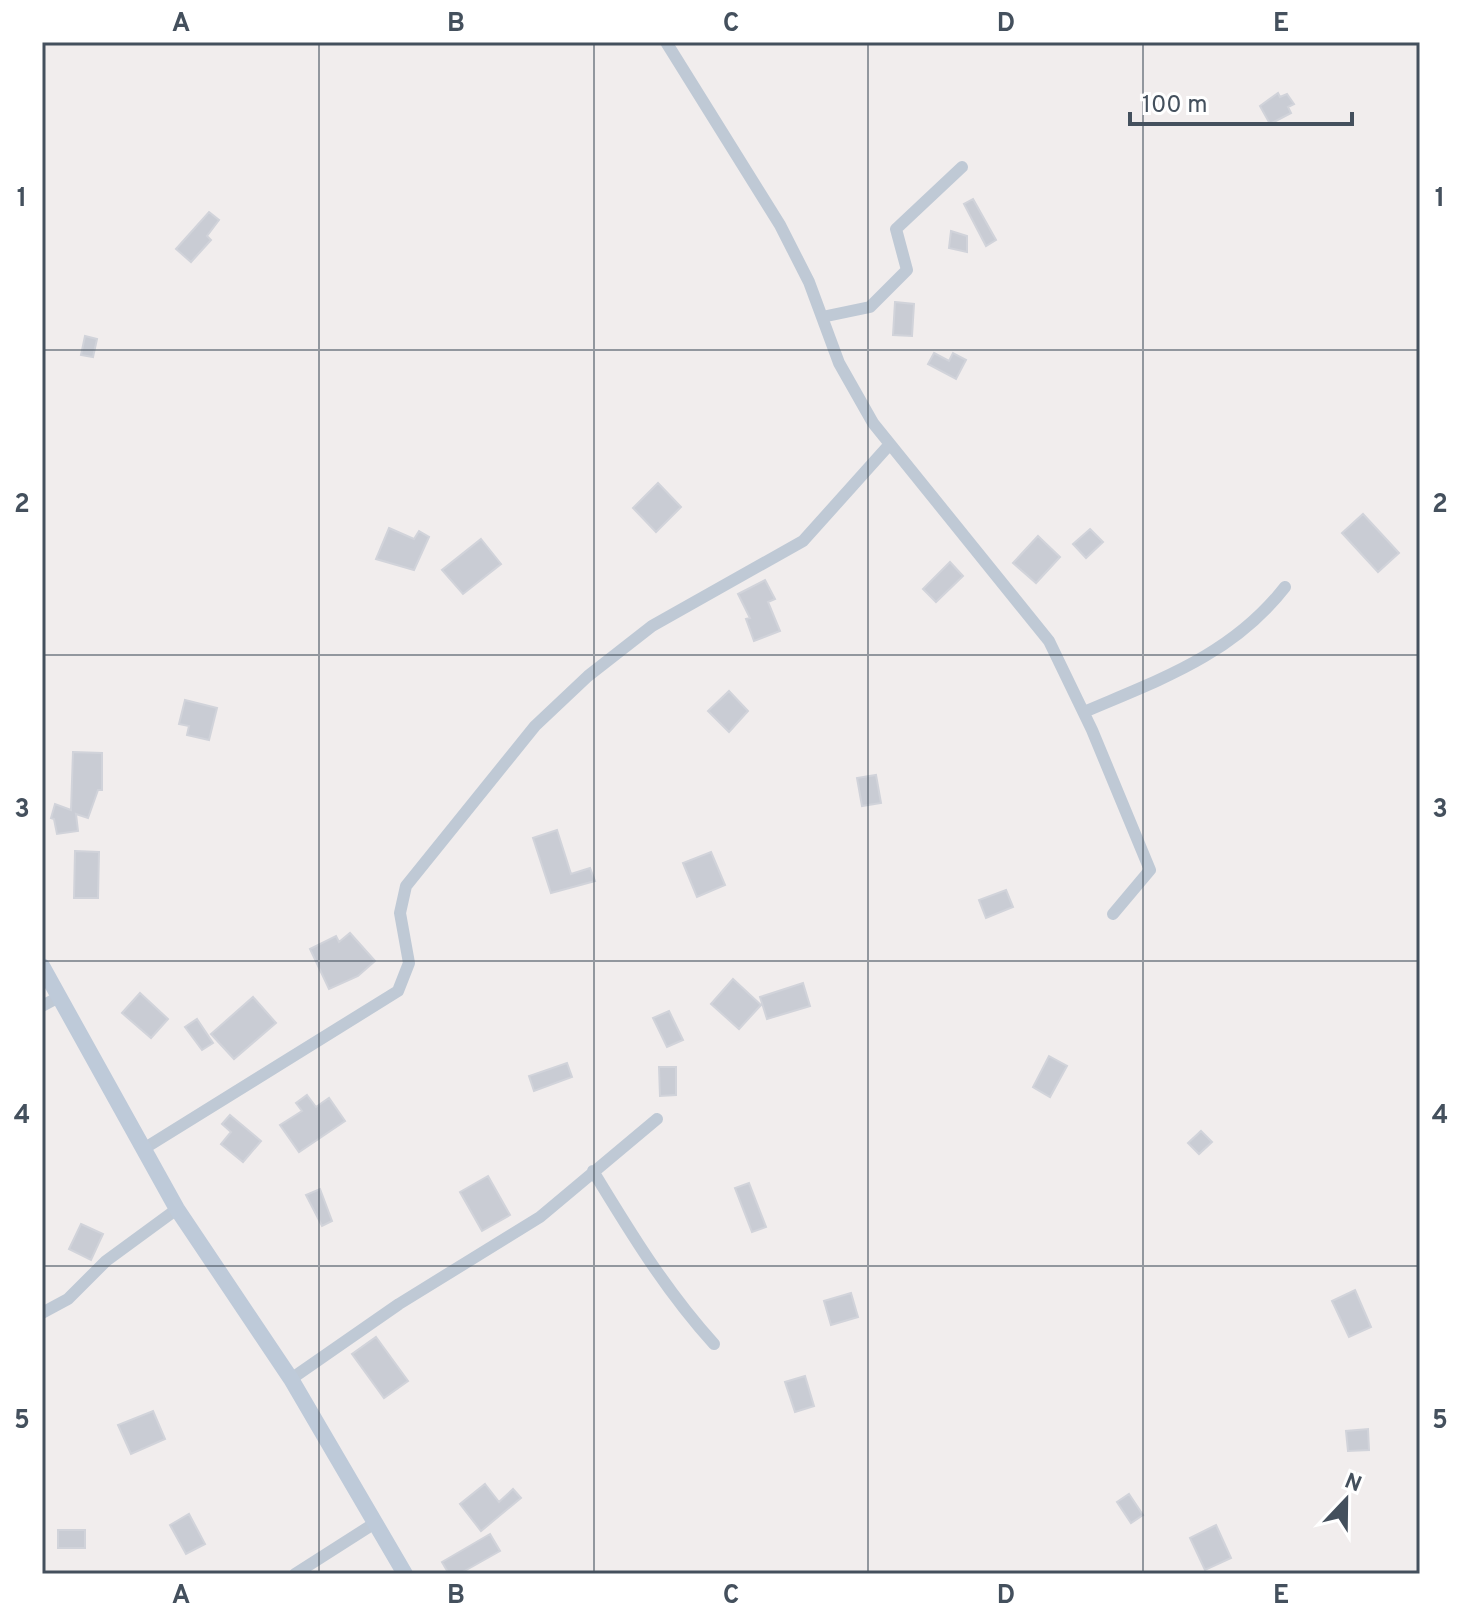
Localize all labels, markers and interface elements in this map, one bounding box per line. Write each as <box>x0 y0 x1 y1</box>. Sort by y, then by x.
text: A <box>172 8 190 41</box>
text: B <box>447 8 465 41</box>
text: C <box>723 8 739 41</box>
text: D <box>997 8 1015 41</box>
text: E <box>1273 8 1289 41</box>
scale bar <box>1130 76 1352 126</box>
text: 100 m <box>1142 91 1208 121</box>
text: 1 <box>17 183 27 216</box>
text: 1 <box>1435 183 1445 216</box>
text: 2 <box>14 489 30 522</box>
text: 2 <box>1432 489 1448 522</box>
text: 3 <box>14 794 30 827</box>
text: 3 <box>1432 794 1448 827</box>
text: 4 <box>14 1100 30 1133</box>
text: 4 <box>1432 1100 1448 1133</box>
text: 5 <box>14 1405 30 1438</box>
text: 5 <box>1432 1405 1448 1438</box>
north arrow <box>1306 1460 1386 1540</box>
text: N <box>1340 1468 1365 1499</box>
text: A <box>172 1580 190 1613</box>
text: B <box>447 1580 465 1613</box>
text: C <box>723 1580 739 1613</box>
text: D <box>997 1580 1015 1613</box>
text: E <box>1273 1580 1289 1613</box>

